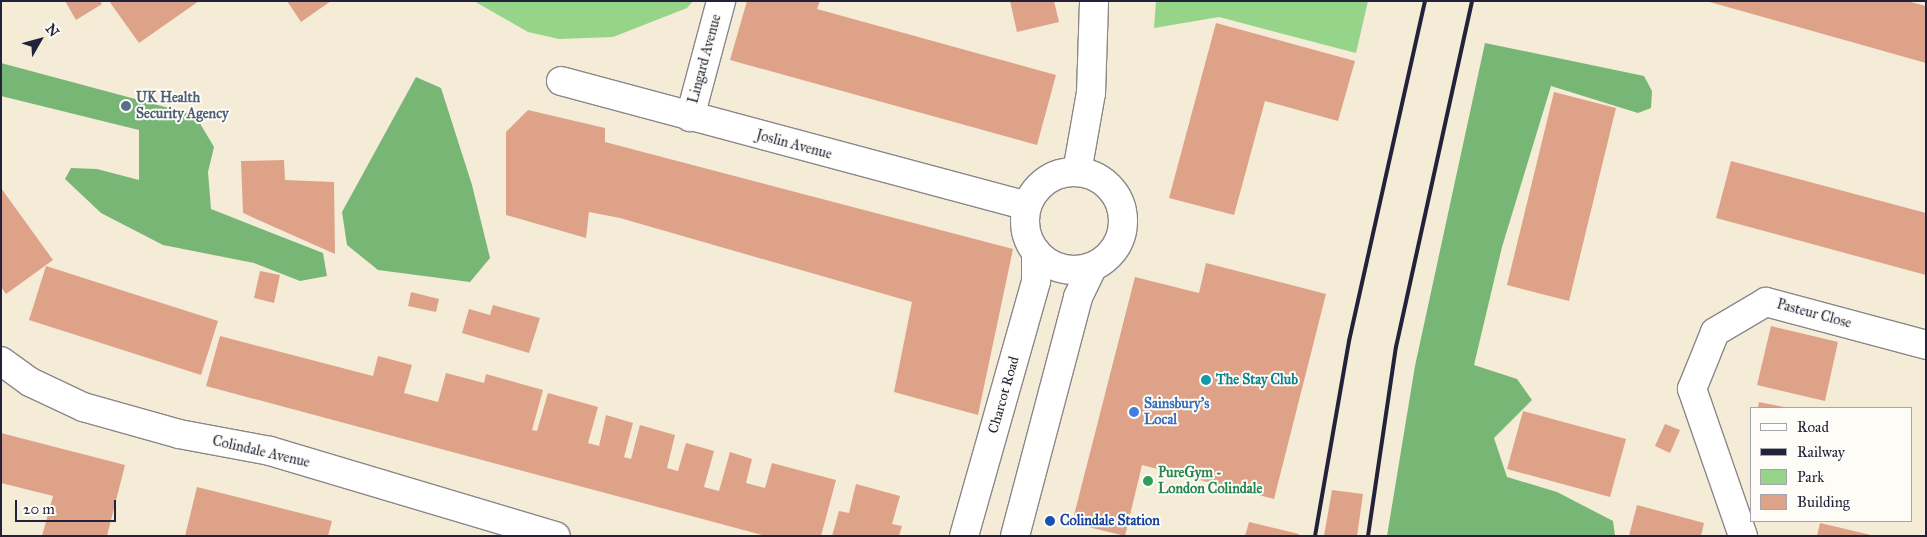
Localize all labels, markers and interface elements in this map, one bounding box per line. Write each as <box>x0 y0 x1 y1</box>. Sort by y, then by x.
street label: Lingard Avenue <box>685 13 725 105</box>
north arrow <box>15 15 65 65</box>
text: N <box>42 21 63 40</box>
place label: UK Health Security Agency <box>136 90 229 122</box>
marker: UK Health Security Agency <box>120 100 132 112</box>
street label: Joslin Avenue <box>754 127 834 163</box>
street label: Pasteur Close <box>1775 296 1853 332</box>
street label: Charcot Road <box>985 355 1023 435</box>
place label: The Stay Club <box>1216 372 1298 388</box>
marker: The Stay Club <box>1200 374 1212 386</box>
place label: Sainsbury's Local <box>1144 396 1209 428</box>
marker: Sainsbury's Local <box>1128 406 1140 418</box>
legend <box>1750 407 1912 522</box>
text: Road <box>1797 418 1829 436</box>
street label: Colindale Avenue <box>211 433 311 471</box>
text: Railway <box>1797 443 1845 461</box>
place label: PureGym - London Colindale <box>1158 465 1262 498</box>
text: Park <box>1797 468 1824 486</box>
marker: PureGym - London Colindale <box>1142 475 1154 487</box>
scale bar <box>18 490 119 522</box>
text: Building <box>1797 493 1850 511</box>
text: 20 m <box>23 500 55 518</box>
place label: Colindale Station <box>1060 513 1160 529</box>
marker: Colindale Station <box>1044 515 1056 527</box>

